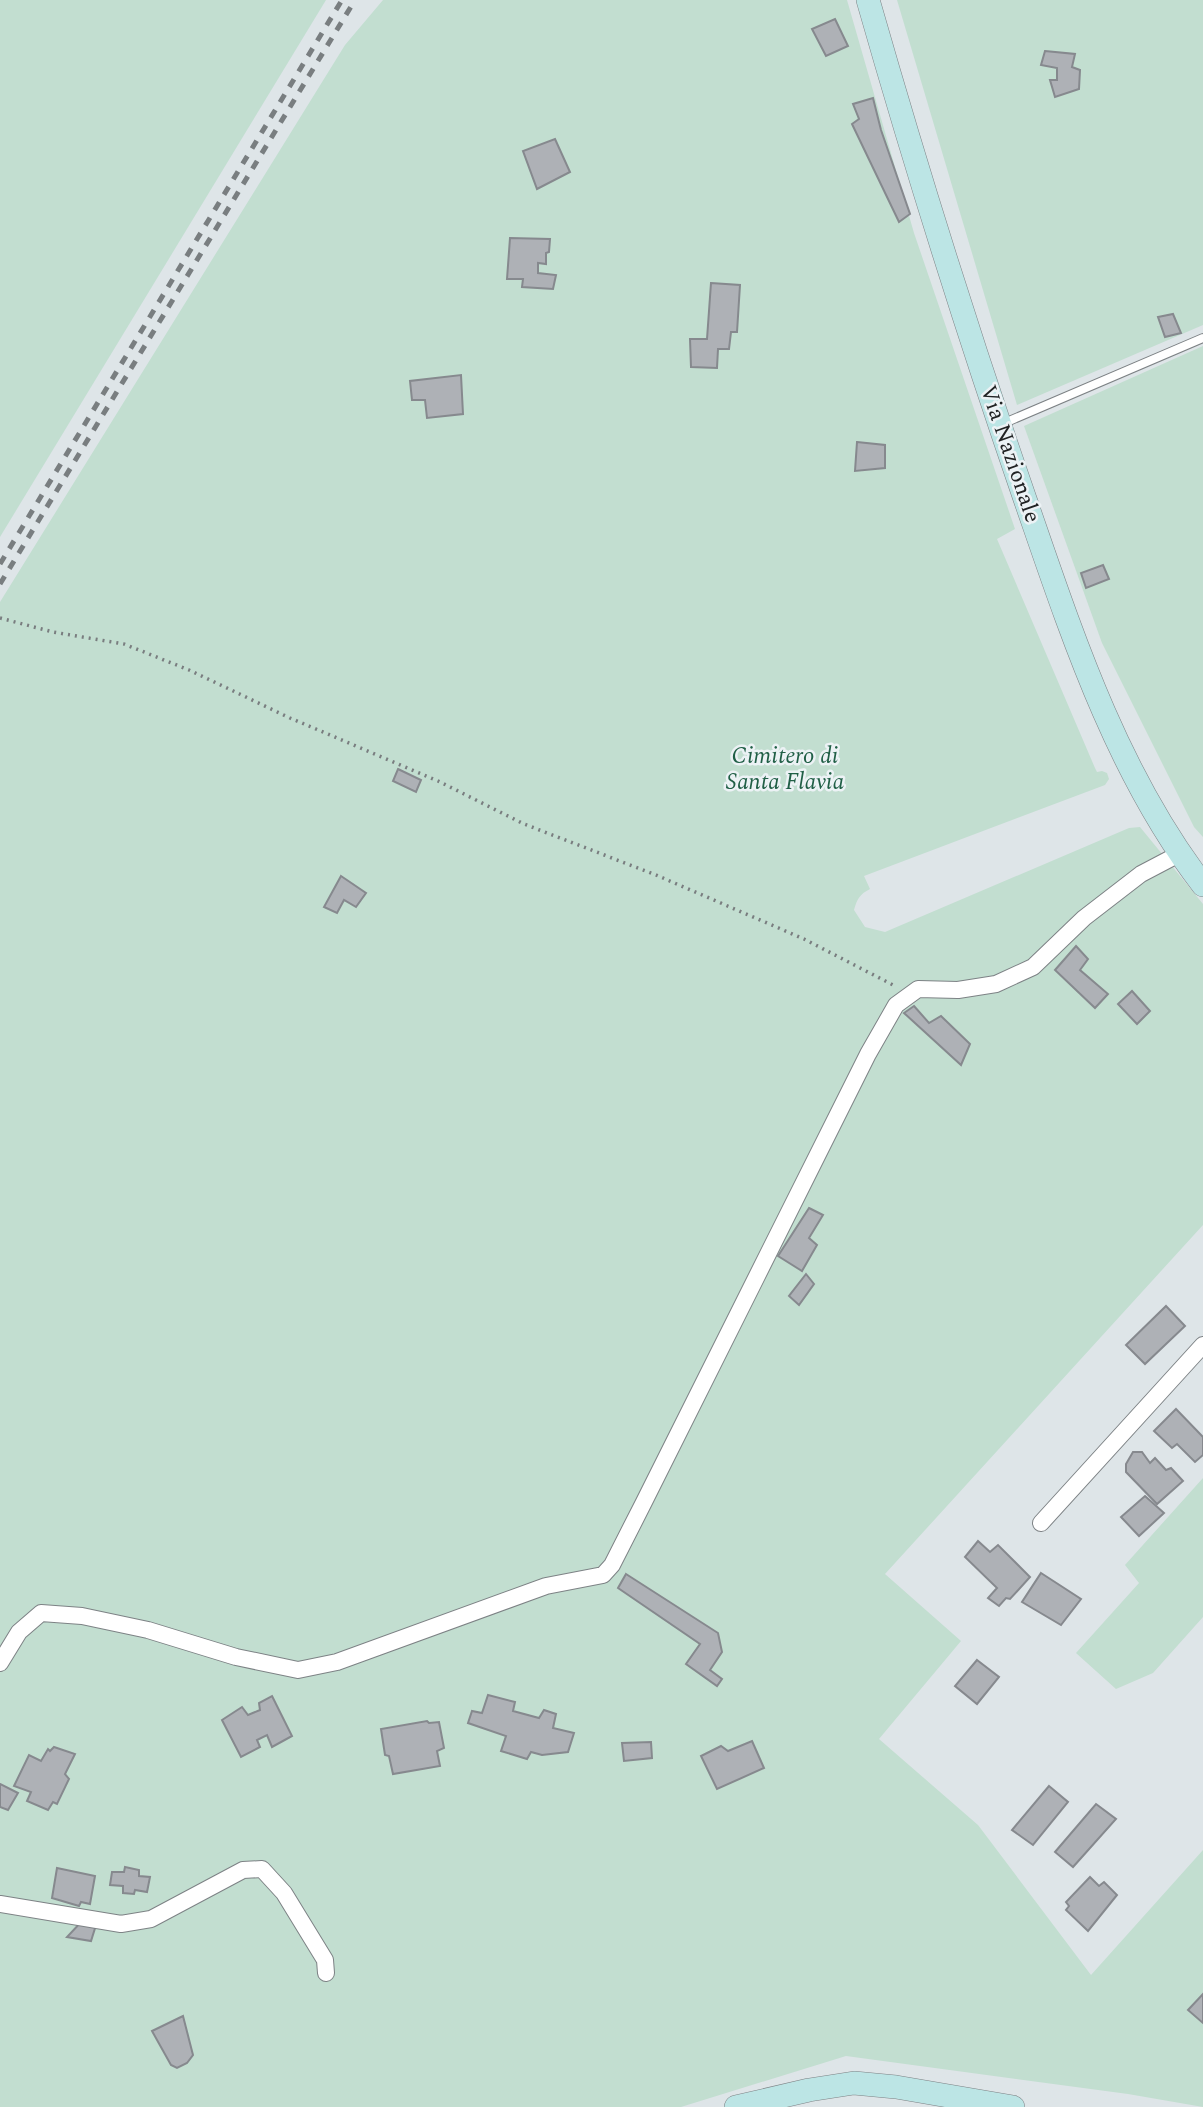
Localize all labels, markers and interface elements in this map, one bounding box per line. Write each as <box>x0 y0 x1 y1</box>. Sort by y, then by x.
street label: Via Nazionale <box>970 381 1050 527</box>
park label: Cimitero di Santa Flavia <box>726 739 844 800</box>

